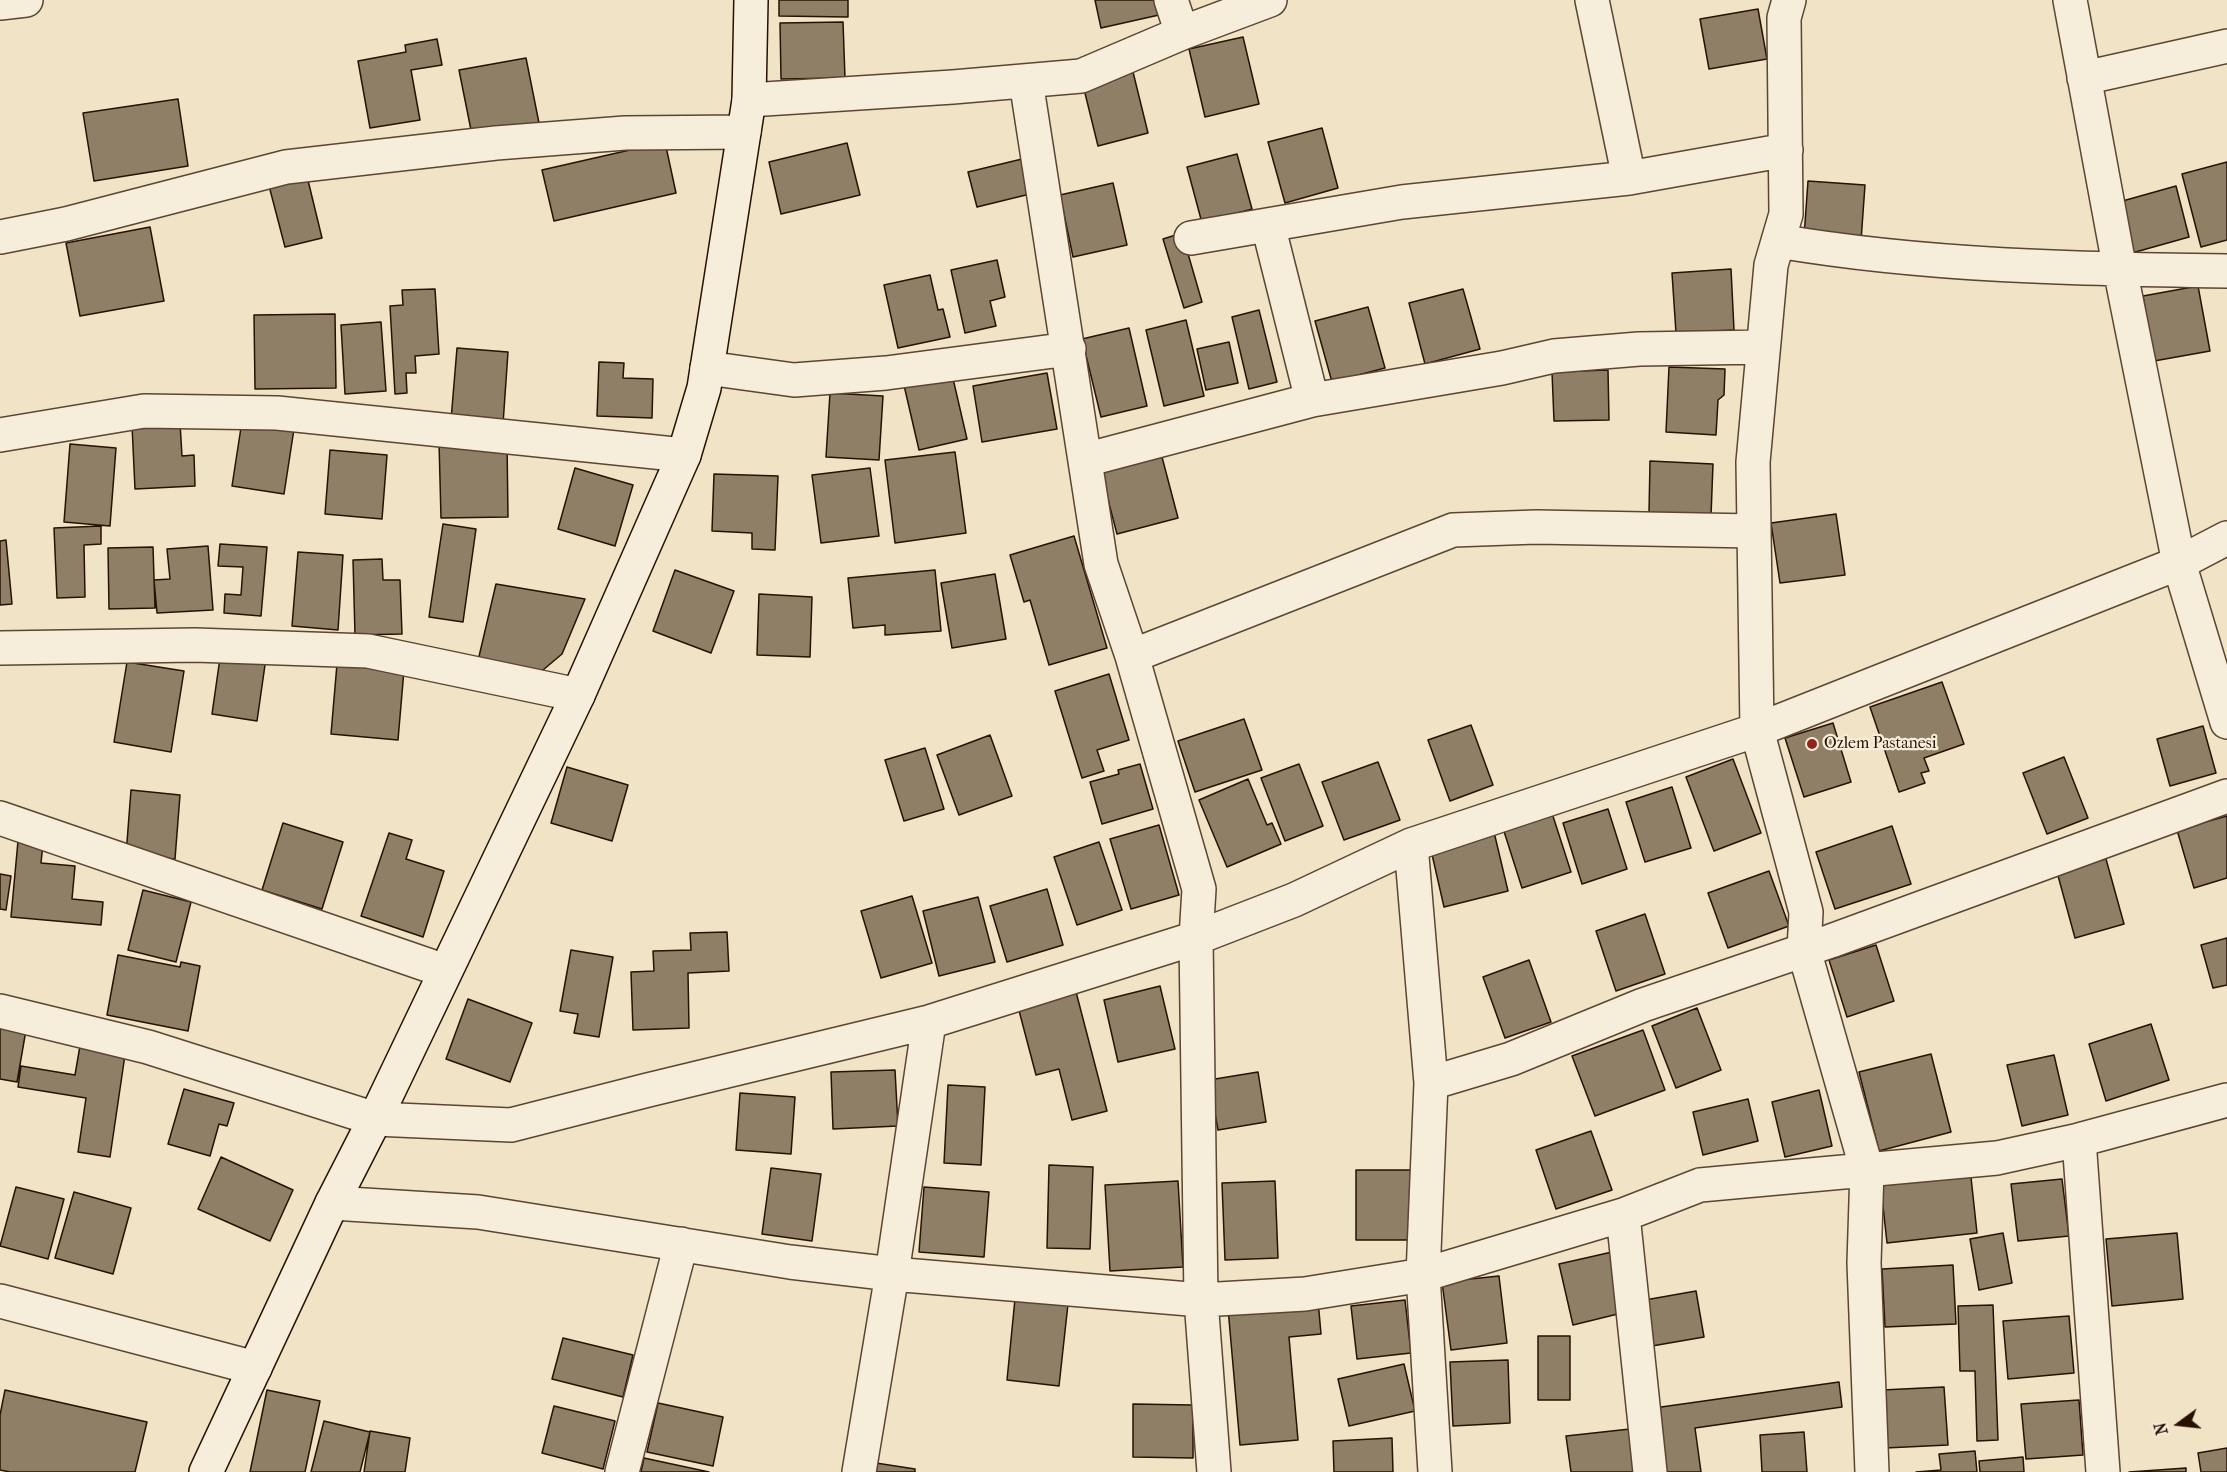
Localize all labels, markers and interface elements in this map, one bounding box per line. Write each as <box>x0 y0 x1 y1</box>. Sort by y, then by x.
place label: Ozlem Pastanesi <box>1824 734 1936 754</box>
marker: Ozlem Pastanesi <box>1805 737 1819 751</box>
north arrow <box>2149 1394 2209 1454</box>
text: N <box>2150 1420 2172 1437</box>

